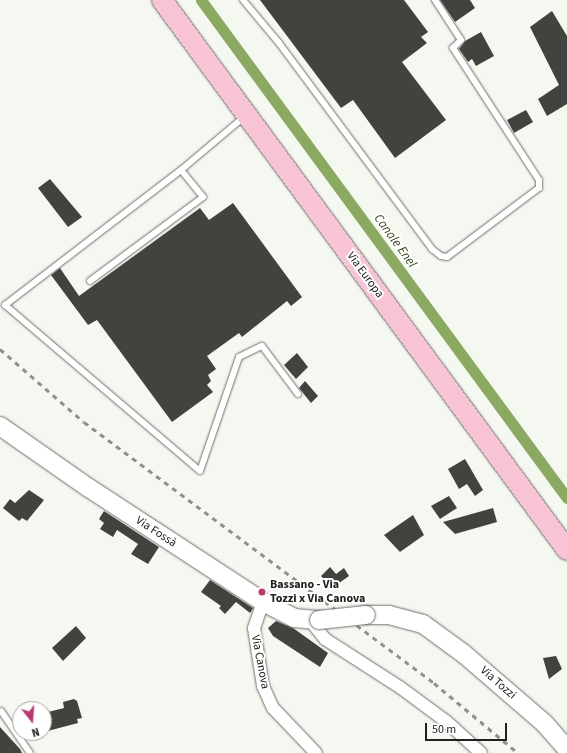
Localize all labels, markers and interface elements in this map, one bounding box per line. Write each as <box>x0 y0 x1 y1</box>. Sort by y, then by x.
water label: Canale Enel <box>370 211 420 271</box>
street label: Via Europa <box>343 249 387 301</box>
street label: Via Fossà <box>133 513 179 551</box>
place label: Bassano - Via Tozzi x Via Canova <box>270 578 365 606</box>
marker: Bassano - Via Tozzi x Via Canova <box>257 587 267 597</box>
street label: Via Canova <box>248 634 272 690</box>
street label: Via Tozzi <box>477 664 519 702</box>
north arrow <box>12 701 52 741</box>
scale bar <box>427 715 509 741</box>
text: 50 m <box>432 721 456 738</box>
text: N <box>30 724 41 740</box>

